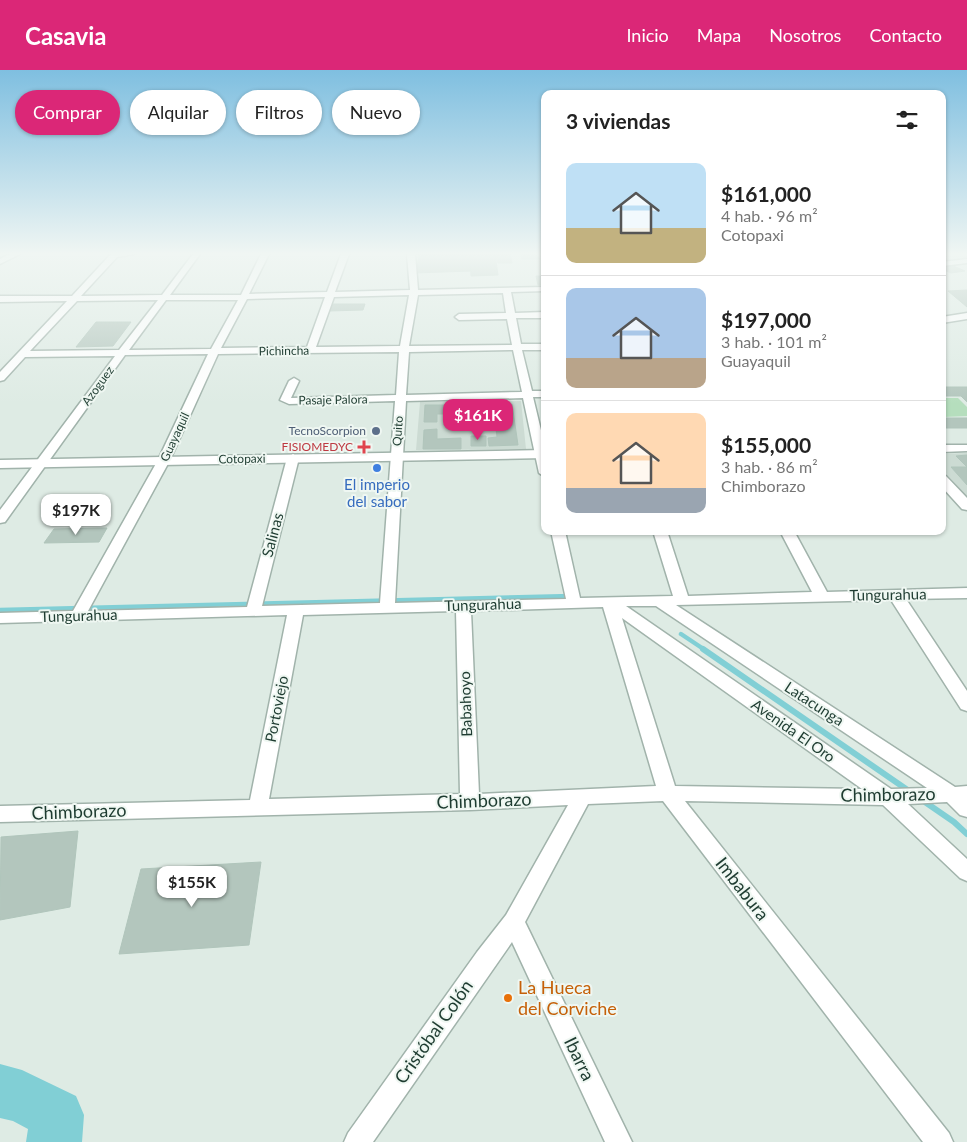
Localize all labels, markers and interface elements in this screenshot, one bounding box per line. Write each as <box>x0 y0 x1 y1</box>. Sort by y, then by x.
text: Casavia <box>25 21 106 50</box>
text: Inicio <box>626 24 669 46</box>
text: Mapa <box>697 24 741 46</box>
text: Nosotros <box>769 24 841 46</box>
text: Contacto <box>869 24 942 46</box>
chip: Comprar <box>15 90 120 135</box>
chip: Alquilar <box>130 90 226 135</box>
chip: Filtros <box>236 90 322 135</box>
chip: Nuevo <box>332 90 420 135</box>
icon: filters <box>893 106 921 134</box>
text: 3 viviendas <box>566 108 671 133</box>
text: $161,000 <box>721 181 811 206</box>
icon: home <box>606 183 666 243</box>
text: 4 hab. · 96 m² <box>721 206 818 225</box>
text: Cotopaxi <box>721 225 784 244</box>
text: $197,000 <box>721 307 811 332</box>
icon: home <box>606 308 666 368</box>
text: 3 hab. · 101 m² <box>721 332 827 351</box>
street label: Pichincha <box>259 343 309 358</box>
text: Guayaquil <box>721 351 791 370</box>
street label: Azoguez <box>78 363 117 408</box>
street label: Pasaje Palora <box>298 391 368 408</box>
pin: $161K <box>443 398 513 441</box>
text: $161K <box>454 405 502 424</box>
street label: Guayaquil <box>157 410 192 464</box>
street label: Quito <box>389 415 406 447</box>
place label: TecnoScorpion <box>289 423 366 438</box>
marker: TecnoScorpion <box>370 425 382 437</box>
text: $155,000 <box>721 432 811 457</box>
icon: home <box>606 433 666 493</box>
place label: FISIOMEDYC <box>282 439 353 454</box>
marker: FISIOMEDYC <box>357 440 371 454</box>
street label: Cotopaxi <box>218 451 266 466</box>
text: 3 hab. · 86 m² <box>721 457 818 476</box>
marker: El imperio del sabor <box>371 462 383 474</box>
place label: El imperio del sabor <box>344 475 410 510</box>
text: Chimborazo <box>721 476 805 495</box>
pin: $197K <box>41 494 111 536</box>
text: $197K <box>52 500 100 519</box>
street label: Salinas <box>258 511 287 559</box>
street label: Tungurahua <box>849 584 927 604</box>
street label: Tungurahua <box>444 594 522 614</box>
street label: Tungurahua <box>40 605 118 625</box>
street label: Babahoyo <box>455 671 475 737</box>
street label: Portoviejo <box>261 674 291 744</box>
street label: Latacunga <box>782 677 848 729</box>
street label: Avenida El Oro <box>748 695 839 766</box>
street label: Chimborazo <box>840 782 936 806</box>
street label: Chimborazo <box>436 787 532 813</box>
street label: Chimborazo <box>31 798 127 824</box>
street label: Imbabura <box>711 852 774 924</box>
pin: $155K <box>157 866 227 908</box>
text: $155K <box>168 872 216 891</box>
street label: Cristóbal Colón <box>389 975 477 1088</box>
place label: La Hueca del Corviche <box>518 976 617 1019</box>
marker: La Hueca del Corviche <box>502 992 514 1004</box>
street label: Ibarra <box>560 1033 600 1084</box>

